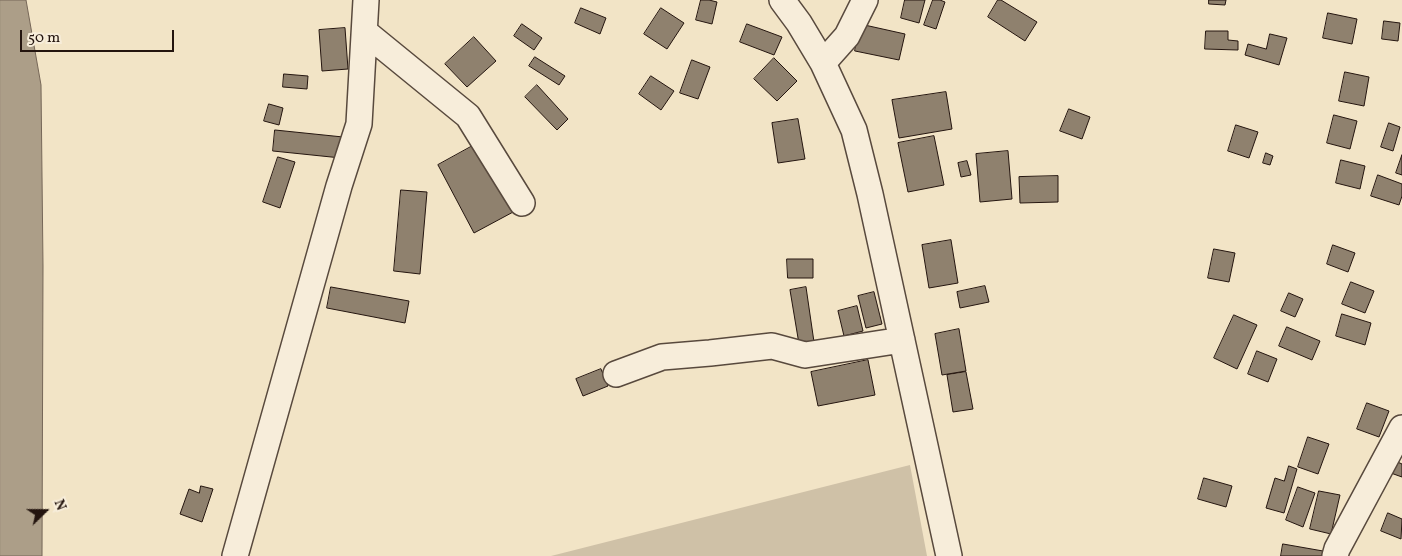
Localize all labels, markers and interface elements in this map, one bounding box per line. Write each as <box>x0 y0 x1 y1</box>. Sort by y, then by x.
scale bar <box>22 20 176 52</box>
text: 50 m <box>28 28 60 49</box>
north arrow <box>20 486 70 536</box>
text: N <box>49 497 70 513</box>

